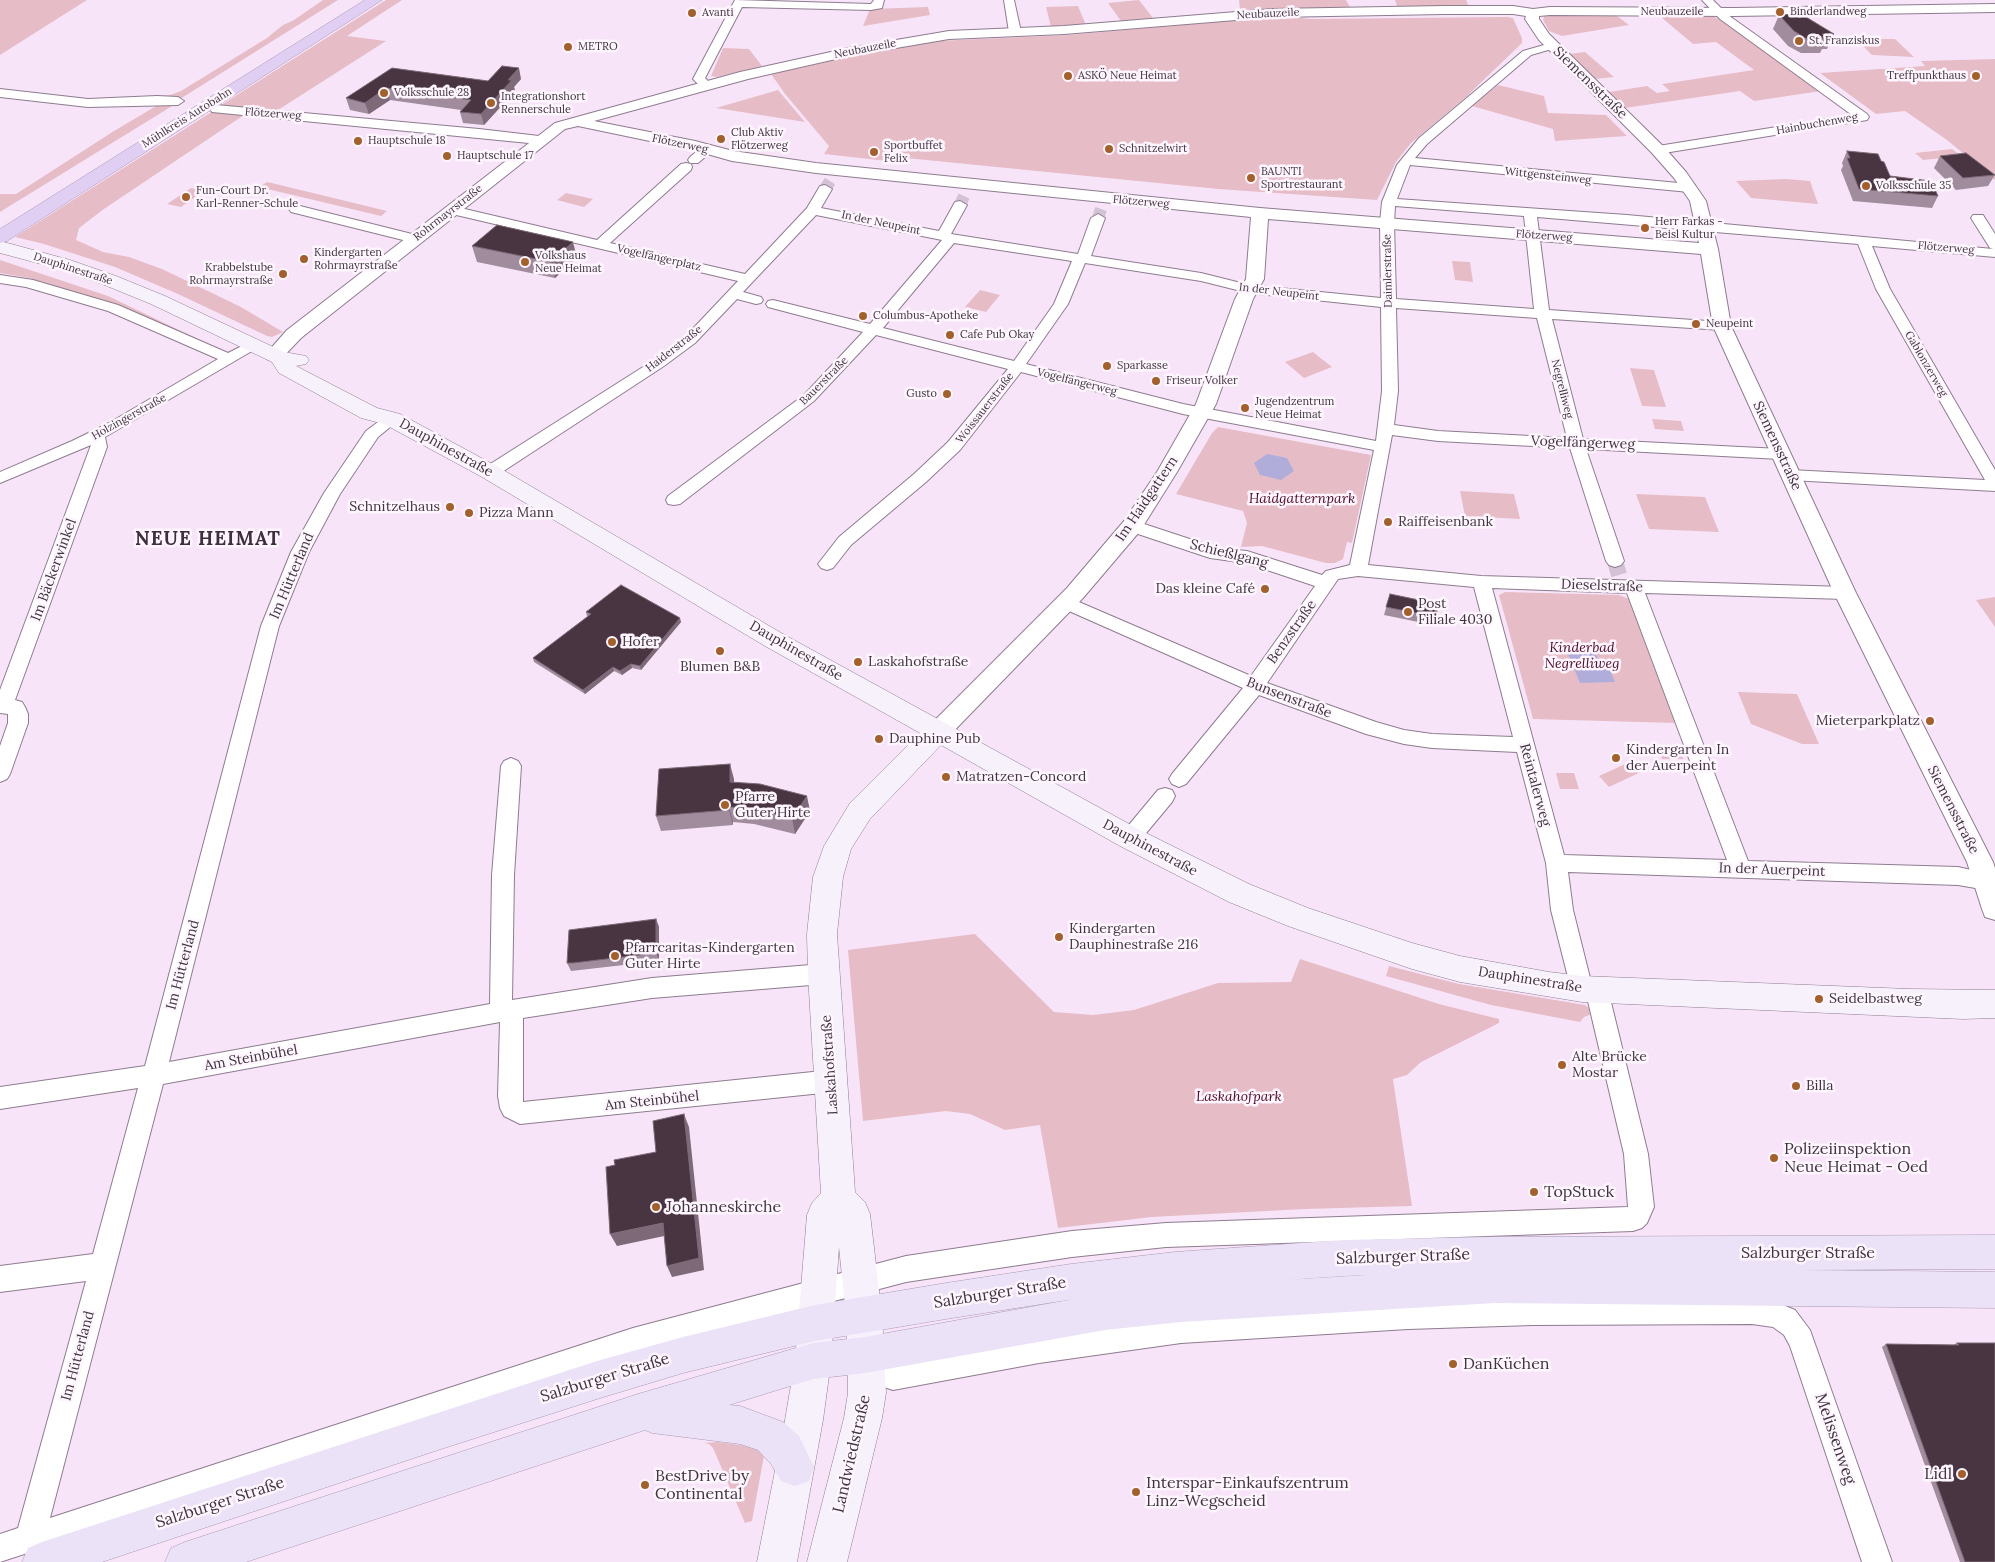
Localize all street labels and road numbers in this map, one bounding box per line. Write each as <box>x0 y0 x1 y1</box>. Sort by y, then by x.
street label: Neubauzeile <box>1641 5 1703 19</box>
street label: Neubauzeile <box>1236 6 1300 22</box>
street label: Neubauzeile <box>833 37 897 61</box>
street label: Siemensstraße <box>1549 43 1631 123</box>
street label: Mühlkreis Autobahn <box>140 85 234 151</box>
street label: Flötzerweg <box>244 105 302 123</box>
street label: Hainbuchenweg <box>1775 110 1859 138</box>
street label: Flötzerweg <box>651 132 709 156</box>
street label: Wittgensteinweg <box>1504 165 1592 187</box>
street label: Rohrmayrstraße <box>411 182 485 244</box>
street label: Flötzerweg <box>1112 193 1170 211</box>
street label: In der Neupeint <box>840 208 922 238</box>
street label: Flötzerweg <box>1515 227 1573 245</box>
street label: Daimlerstraße <box>1381 234 1395 308</box>
street label: Flötzerweg <box>1917 239 1975 257</box>
street label: Vogelfängerplatz <box>616 242 702 274</box>
street label: Dauphinestraße <box>32 250 114 288</box>
street label: In der Neupeint <box>1238 281 1320 303</box>
street label: Haiderstraße <box>643 323 705 375</box>
street label: Gablonzerweg <box>1902 329 1950 399</box>
street label: Bauerstraße <box>797 354 851 408</box>
street label: Negrelliweg <box>1548 358 1576 420</box>
street label: Vogelfängerweg <box>1036 366 1118 398</box>
street label: Woissauerstraße <box>953 370 1017 446</box>
street label: Holzingerstraße <box>89 391 169 443</box>
street label: Siemensstraße <box>1749 399 1805 493</box>
street label: Dauphinestraße <box>396 415 496 481</box>
street label: Vogelfängerweg <box>1531 433 1635 453</box>
street label: Im Haidgattern <box>1112 453 1182 545</box>
street label: Im Bäckerwinkel <box>28 516 80 624</box>
street label: Im Hütterland <box>266 530 318 622</box>
street label: Schießlgang <box>1188 536 1270 572</box>
street label: Dieselstraße <box>1561 576 1643 596</box>
street label: Benzstraße <box>1264 597 1320 667</box>
street label: Dauphinestraße <box>746 618 846 684</box>
street label: Bunsenstraße <box>1244 674 1334 722</box>
street label: Reintalerweg <box>1516 742 1554 828</box>
street label: Siemensstraße <box>1924 763 1982 857</box>
street label: Dauphinestraße <box>1100 816 1200 880</box>
street label: In der Auerpeint <box>1718 860 1826 880</box>
street label: Im Hütterland <box>163 918 203 1012</box>
street label: Dauphinestraße <box>1477 964 1583 996</box>
street label: Laskahofstraße <box>818 1014 842 1116</box>
street label: Am Steinbühel <box>203 1042 299 1074</box>
street label: Am Steinbühel <box>604 1088 700 1114</box>
street label: Salzburger Straße <box>1741 1243 1875 1263</box>
street label: Salzburger Straße <box>1336 1245 1470 1269</box>
street label: Salzburger Straße <box>932 1273 1068 1313</box>
street label: Im Hütterland <box>58 1309 98 1403</box>
street label: Salzburger Straße <box>538 1349 672 1407</box>
street label: Melissenweg <box>1810 1391 1860 1487</box>
street label: Landwiedstraße <box>829 1393 875 1515</box>
street label: Salzburger Straße <box>153 1473 287 1533</box>

